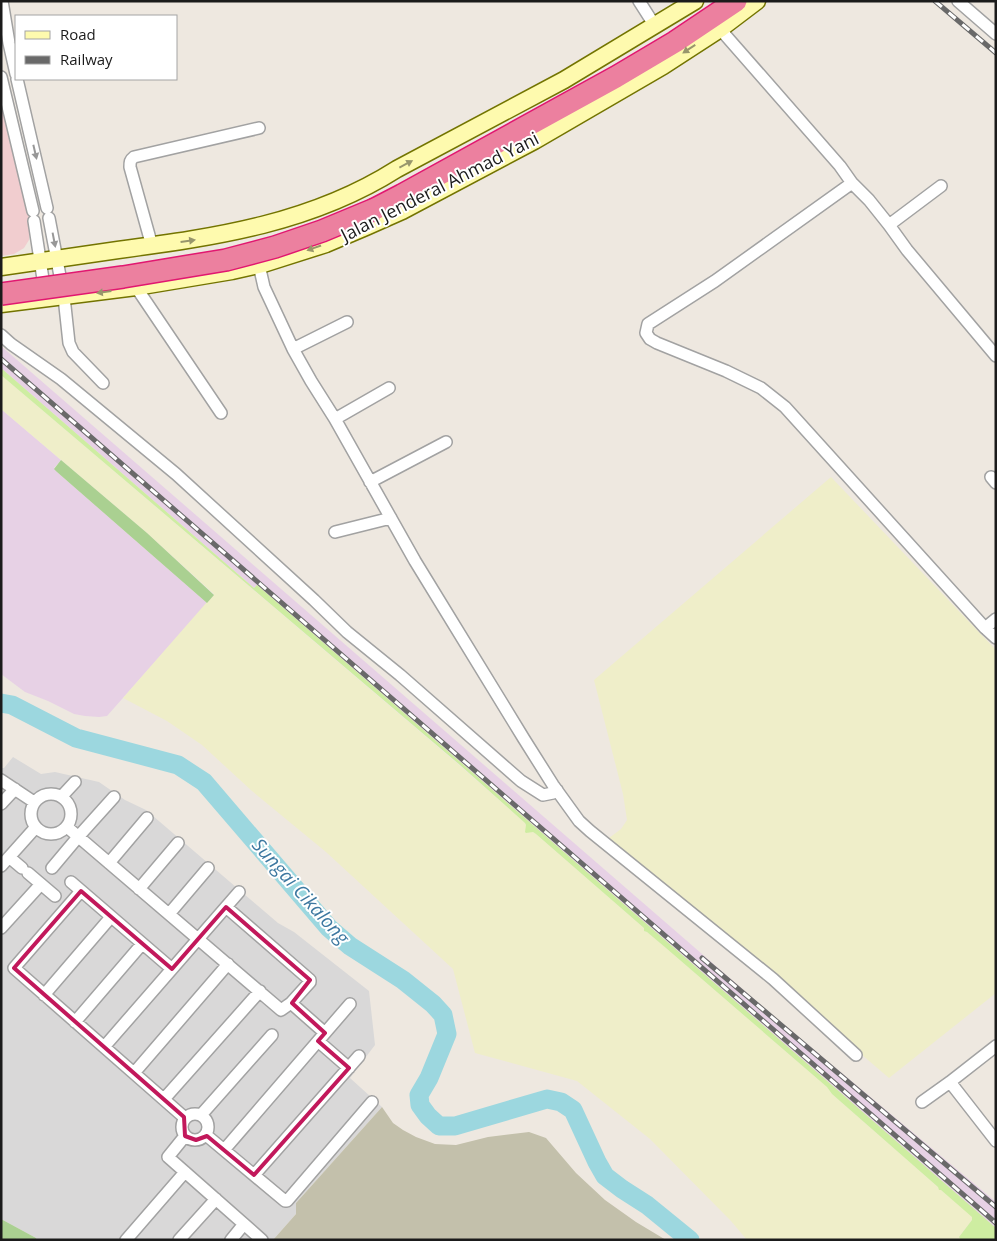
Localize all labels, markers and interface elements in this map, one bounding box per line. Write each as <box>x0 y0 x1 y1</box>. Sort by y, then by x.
legend <box>15 15 178 80</box>
text: Road <box>60 24 96 44</box>
one-way arrow <box>682 45 695 54</box>
text: Railway <box>60 49 113 69</box>
street label: Jalan Jenderal Ahmad Yani <box>335 126 543 247</box>
one-way arrow <box>31 145 39 161</box>
one-way arrow <box>399 160 413 169</box>
one-way arrow <box>50 232 58 248</box>
one-way arrow <box>180 236 196 244</box>
one-way arrow <box>306 244 321 252</box>
one-way arrow <box>95 288 111 296</box>
water label: Sungai Cikalong <box>246 832 356 950</box>

